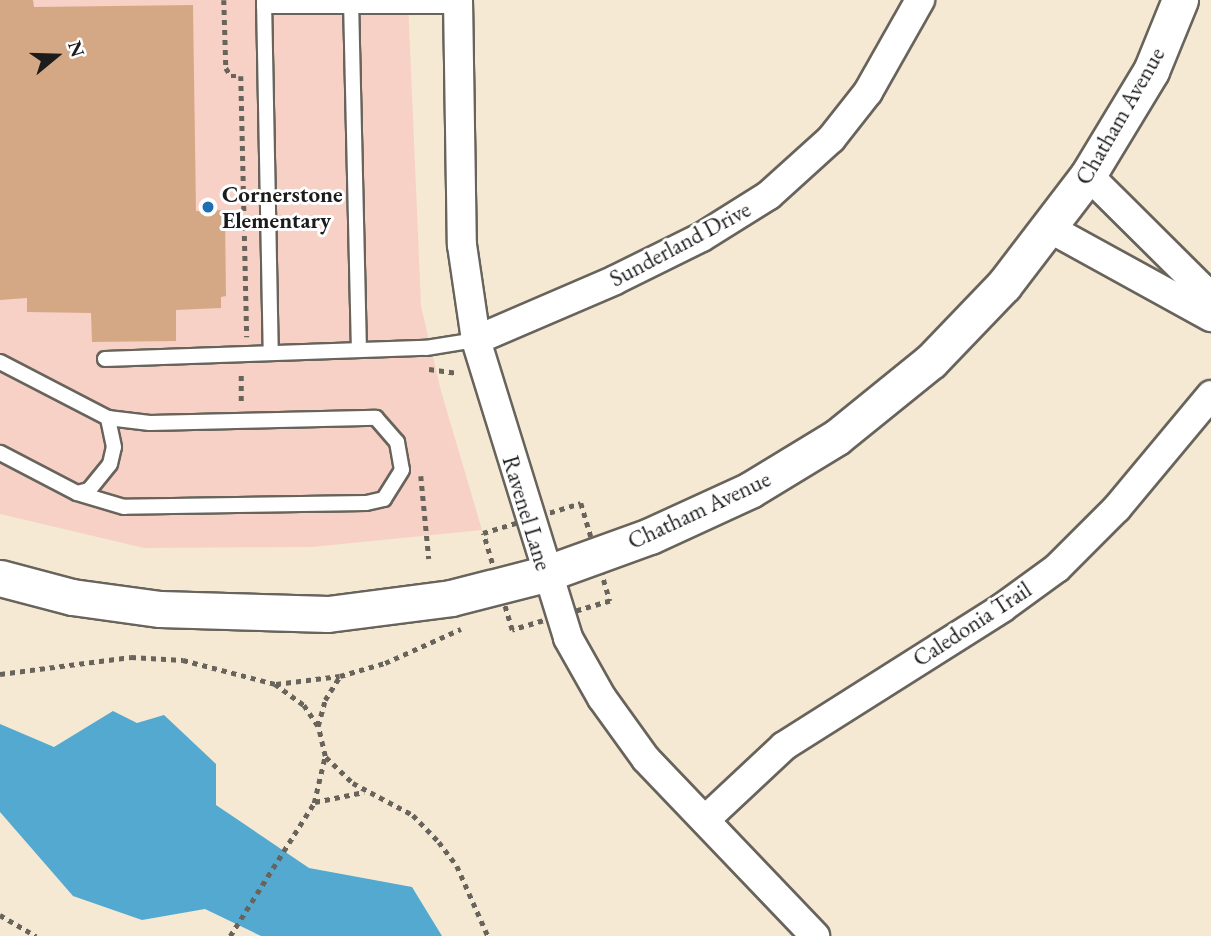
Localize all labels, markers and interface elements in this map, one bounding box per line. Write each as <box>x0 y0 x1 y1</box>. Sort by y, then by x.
north arrow <box>21 21 91 91</box>
text: N <box>62 38 91 60</box>
street label: Chatham Avenue <box>1070 42 1170 190</box>
place label: Cornerstone Elementary <box>222 180 343 234</box>
street label: Sunderland Drive <box>605 195 755 293</box>
marker: Cornerstone Elementary <box>200 199 216 215</box>
street label: Ravenel Lane <box>496 452 558 574</box>
street label: Chatham Avenue <box>623 465 775 555</box>
street label: Caledonia Trail <box>908 576 1036 672</box>

